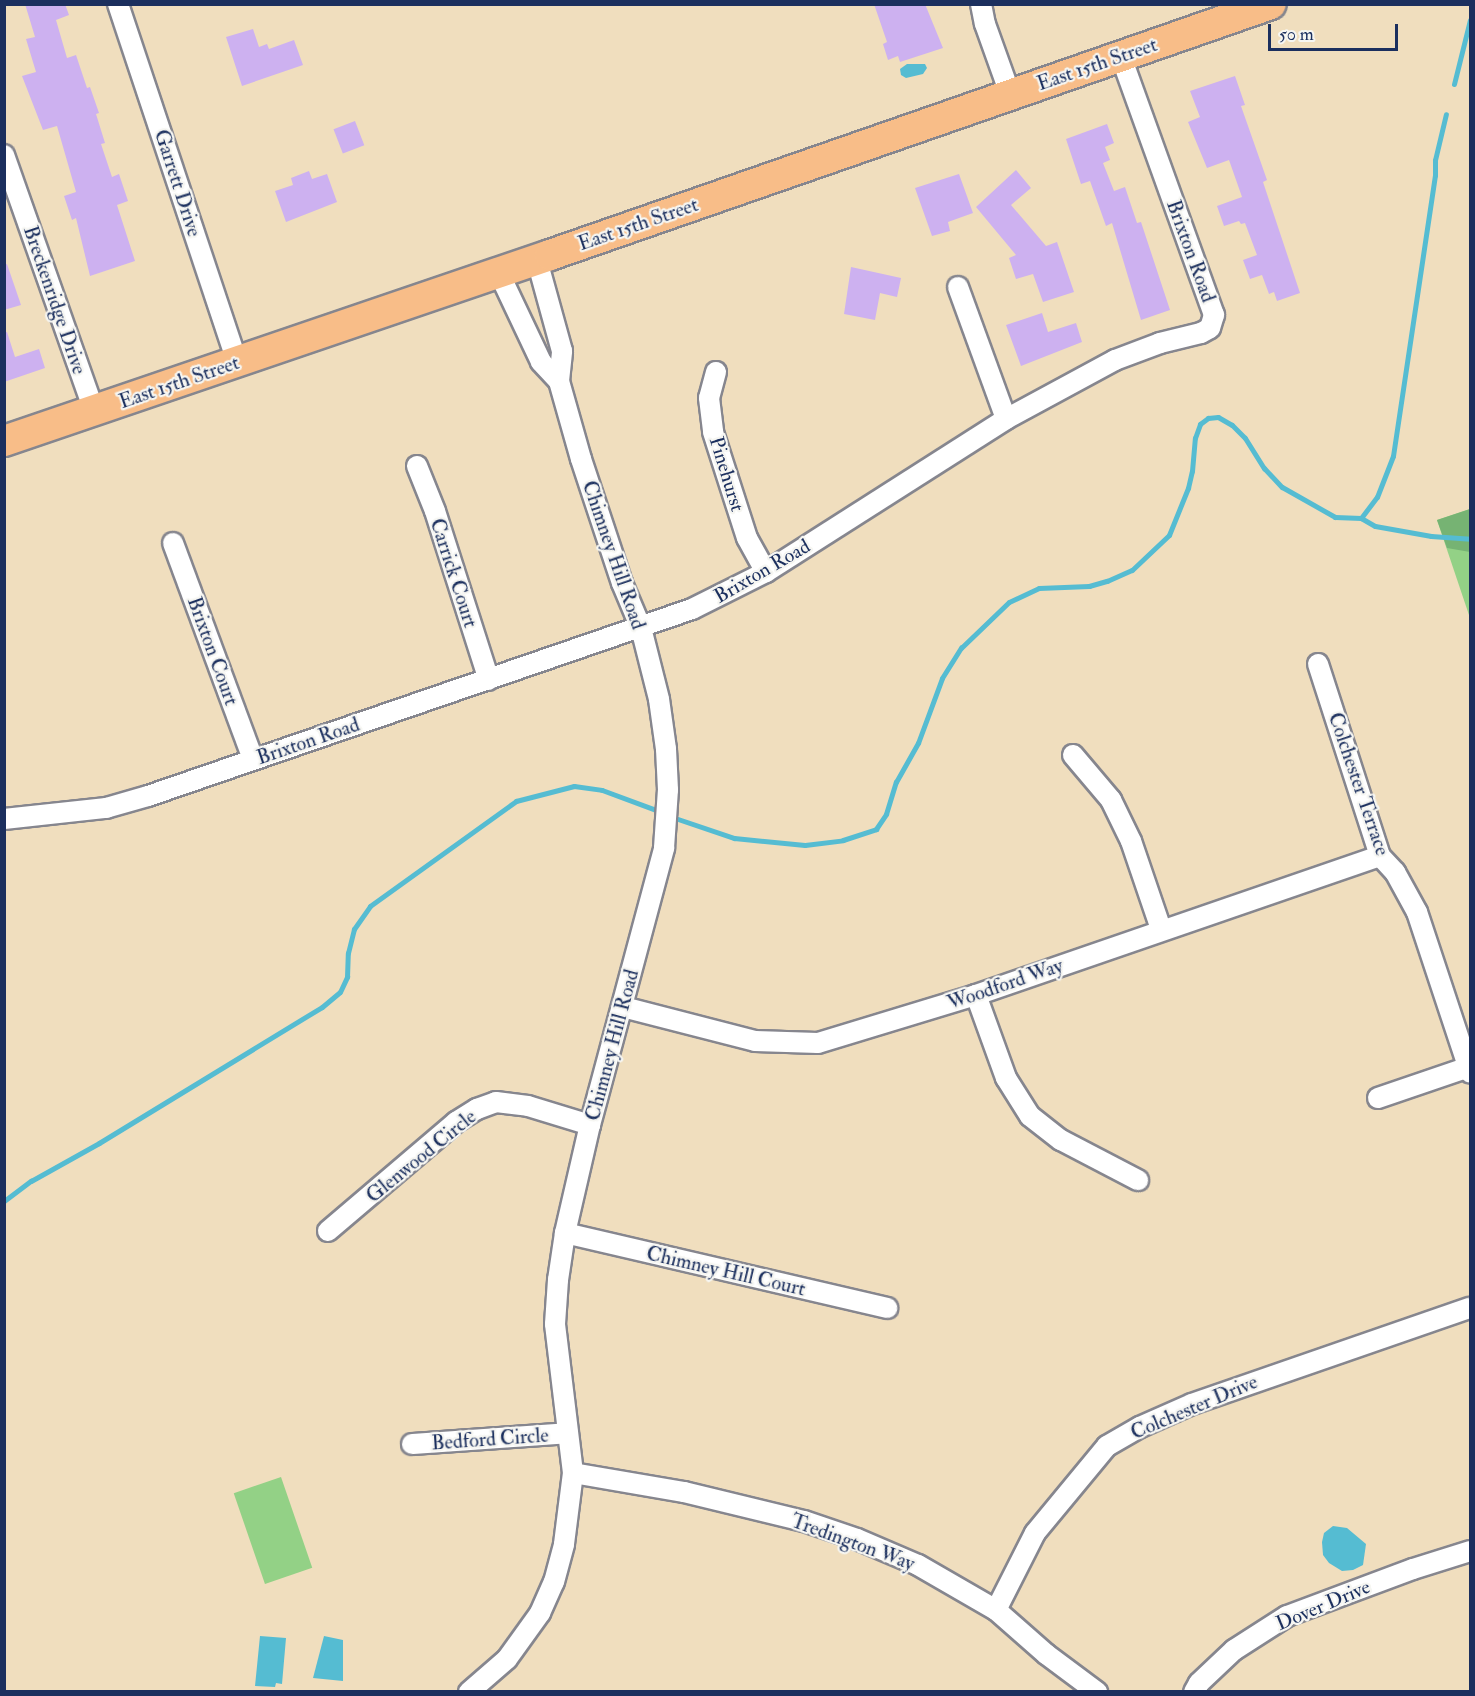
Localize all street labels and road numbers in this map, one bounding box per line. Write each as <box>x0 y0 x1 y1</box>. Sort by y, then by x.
street label: East 15th Street <box>1034 32 1160 96</box>
street label: Garrett Drive <box>149 126 207 240</box>
street label: East 15th Street <box>575 192 701 256</box>
street label: Brixton Road <box>1161 197 1221 305</box>
street label: Breckenridge Drive <box>18 223 92 377</box>
street label: East 15th Street <box>116 350 242 414</box>
street label: Pinehurst <box>704 434 750 514</box>
street label: Chimney Hill Road <box>577 478 651 632</box>
street label: Carrick Court <box>425 515 483 631</box>
street label: Brixton Road <box>710 534 814 608</box>
street label: Brixton Court <box>182 593 244 709</box>
street label: Colchester Terrace <box>1323 709 1395 859</box>
street label: Brixton Road <box>253 712 363 770</box>
street label: Woodford Way <box>944 953 1066 1015</box>
street label: Chimney Hill Road <box>580 967 644 1123</box>
street label: Glenwood Circle <box>361 1104 481 1208</box>
street label: Chimney Hill Court <box>644 1241 808 1301</box>
street label: Colchester Drive <box>1127 1370 1261 1444</box>
street label: Bedford Circle <box>431 1423 549 1455</box>
street label: Tredington Way <box>788 1509 918 1575</box>
street label: Dover Drive <box>1272 1574 1374 1636</box>

